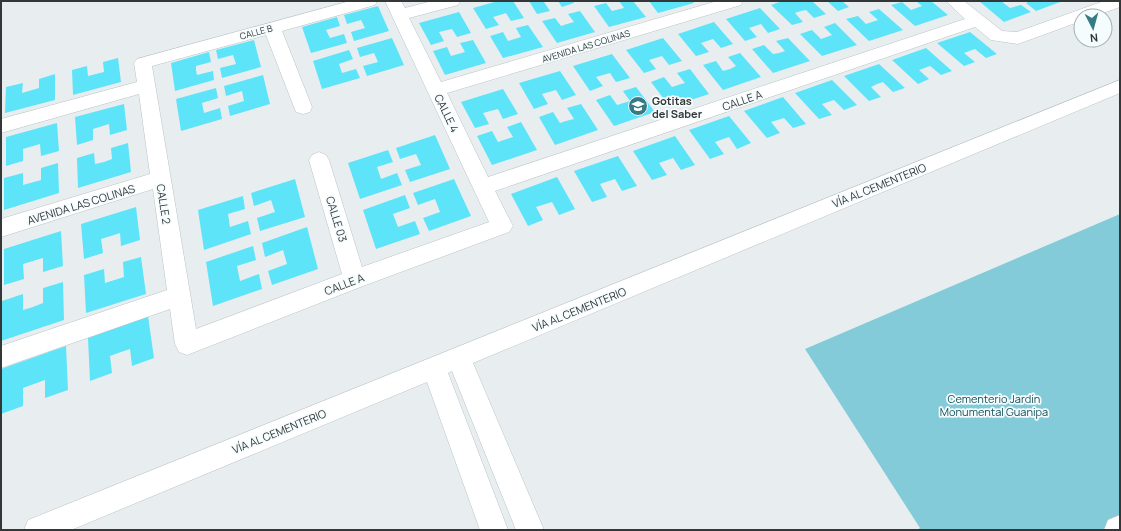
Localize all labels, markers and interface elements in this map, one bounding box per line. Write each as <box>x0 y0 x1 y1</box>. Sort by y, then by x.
north arrow <box>1073 8 1113 48</box>
street label: CALLE B <box>238 21 274 43</box>
street label: AVENIDA LAS COLINAS <box>540 26 632 66</box>
text: N <box>1089 31 1099 46</box>
street label: CALLE A <box>720 86 764 114</box>
street label: CALLE 4 <box>431 91 463 135</box>
place label: Gotitas del Saber <box>652 93 703 121</box>
school or university icon: Gotitas del Saber <box>627 95 649 117</box>
street label: VÍA AL CEMENTERIO <box>830 159 928 211</box>
street label: AVENIDA LAS COLINAS <box>25 180 137 228</box>
street label: CALLE 2 <box>153 183 175 225</box>
street label: CALLE 03 <box>323 194 351 244</box>
street label: CALLE A <box>322 270 366 298</box>
street label: VÍA AL CEMENTERIO <box>530 283 628 335</box>
park label: Cementerio Jardín Monumental Guanipa <box>940 391 1048 419</box>
street label: VÍA AL CEMENTERIO <box>230 405 328 457</box>

